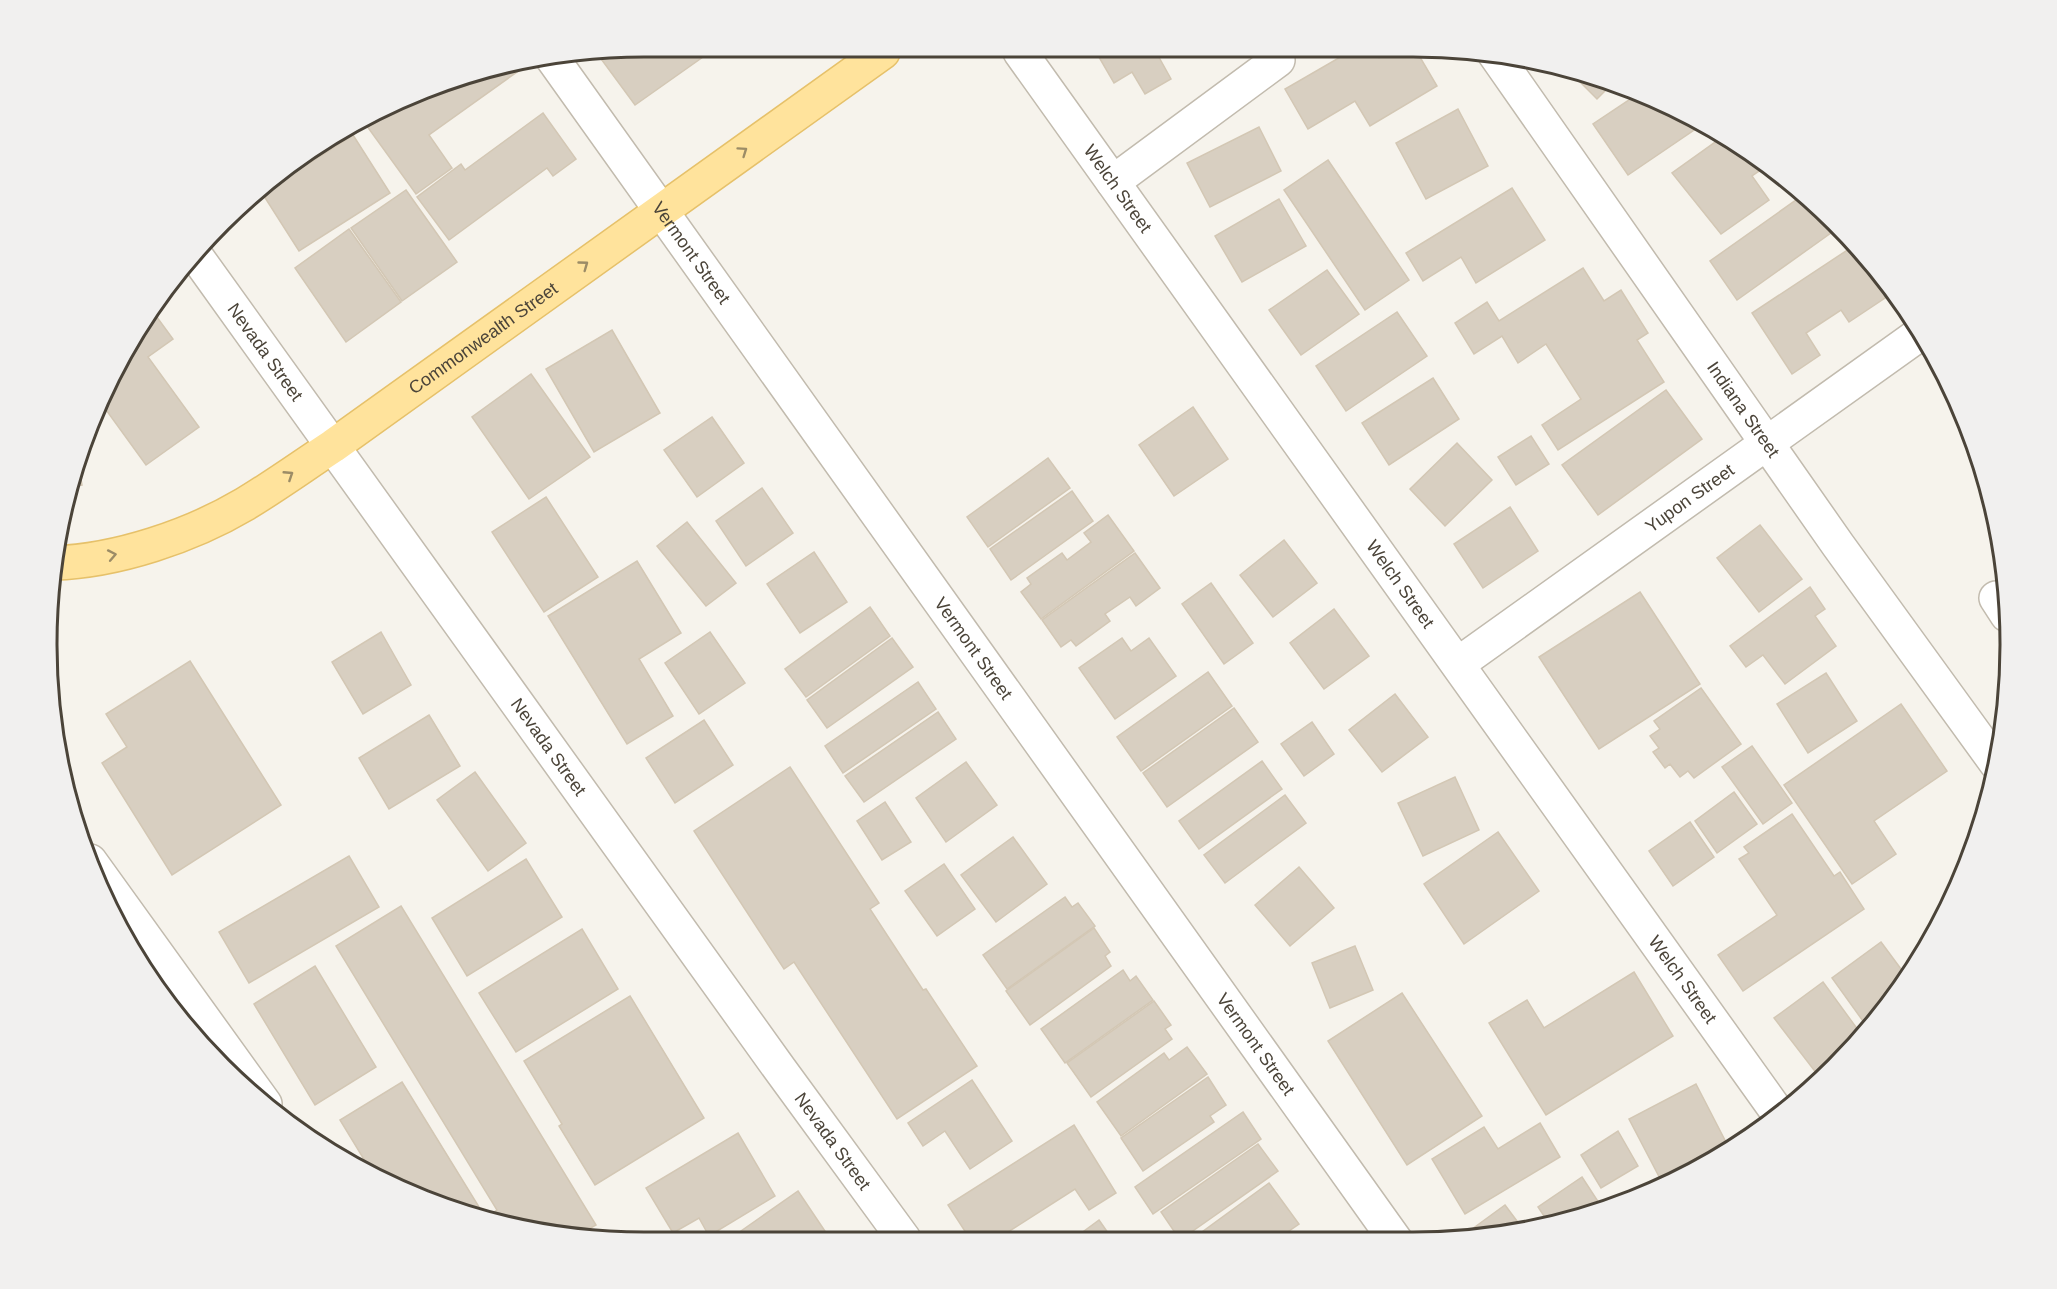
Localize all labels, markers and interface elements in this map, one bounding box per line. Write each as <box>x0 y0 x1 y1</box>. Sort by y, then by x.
street label: Welch Street <box>1080 141 1156 236</box>
one-way arrow <box>736 147 747 158</box>
street label: Vermont Street <box>648 198 734 308</box>
one-way arrow <box>578 261 589 272</box>
street label: Commonwealth Street <box>405 278 562 398</box>
street label: Nevada Street <box>223 300 307 405</box>
street label: Indiana Street <box>1703 358 1784 461</box>
street label: Yupon Street <box>1642 460 1738 537</box>
one-way arrow <box>282 472 293 483</box>
street label: Welch Street <box>1362 537 1438 632</box>
one-way arrow <box>107 549 117 562</box>
street label: Vermont Street <box>930 594 1016 703</box>
street label: Nevada Street <box>507 694 590 800</box>
street label: Welch Street <box>1645 932 1721 1027</box>
street label: Vermont Street <box>1213 989 1299 1099</box>
street label: Nevada Street <box>791 1089 875 1194</box>

